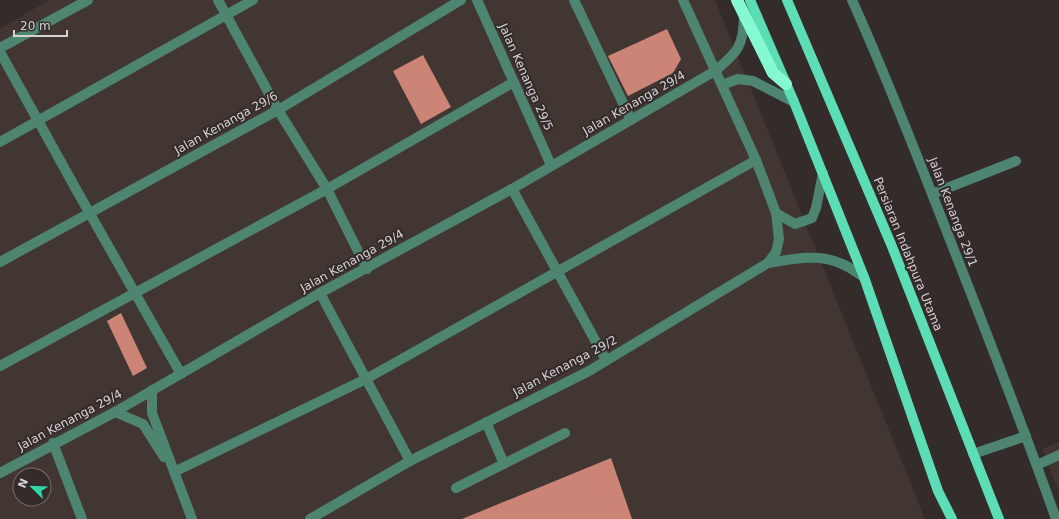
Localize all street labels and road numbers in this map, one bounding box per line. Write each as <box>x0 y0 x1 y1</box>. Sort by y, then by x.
street label: Jalan Kenanga 29/5 <box>496 20 556 133</box>
street label: Jalan Kenanga 29/4 <box>579 68 688 139</box>
street label: Jalan Kenanga 29/6 <box>171 89 280 158</box>
street label: Jalan Kenanga 29/1 <box>925 154 980 269</box>
street label: Persiaran Indahpura Utama <box>871 175 945 333</box>
street label: Jalan Kenanga 29/4 <box>297 227 406 296</box>
street label: Jalan Kenanga 29/2 <box>510 333 619 400</box>
street label: Jalan Kenanga 29/4 <box>15 387 124 454</box>

